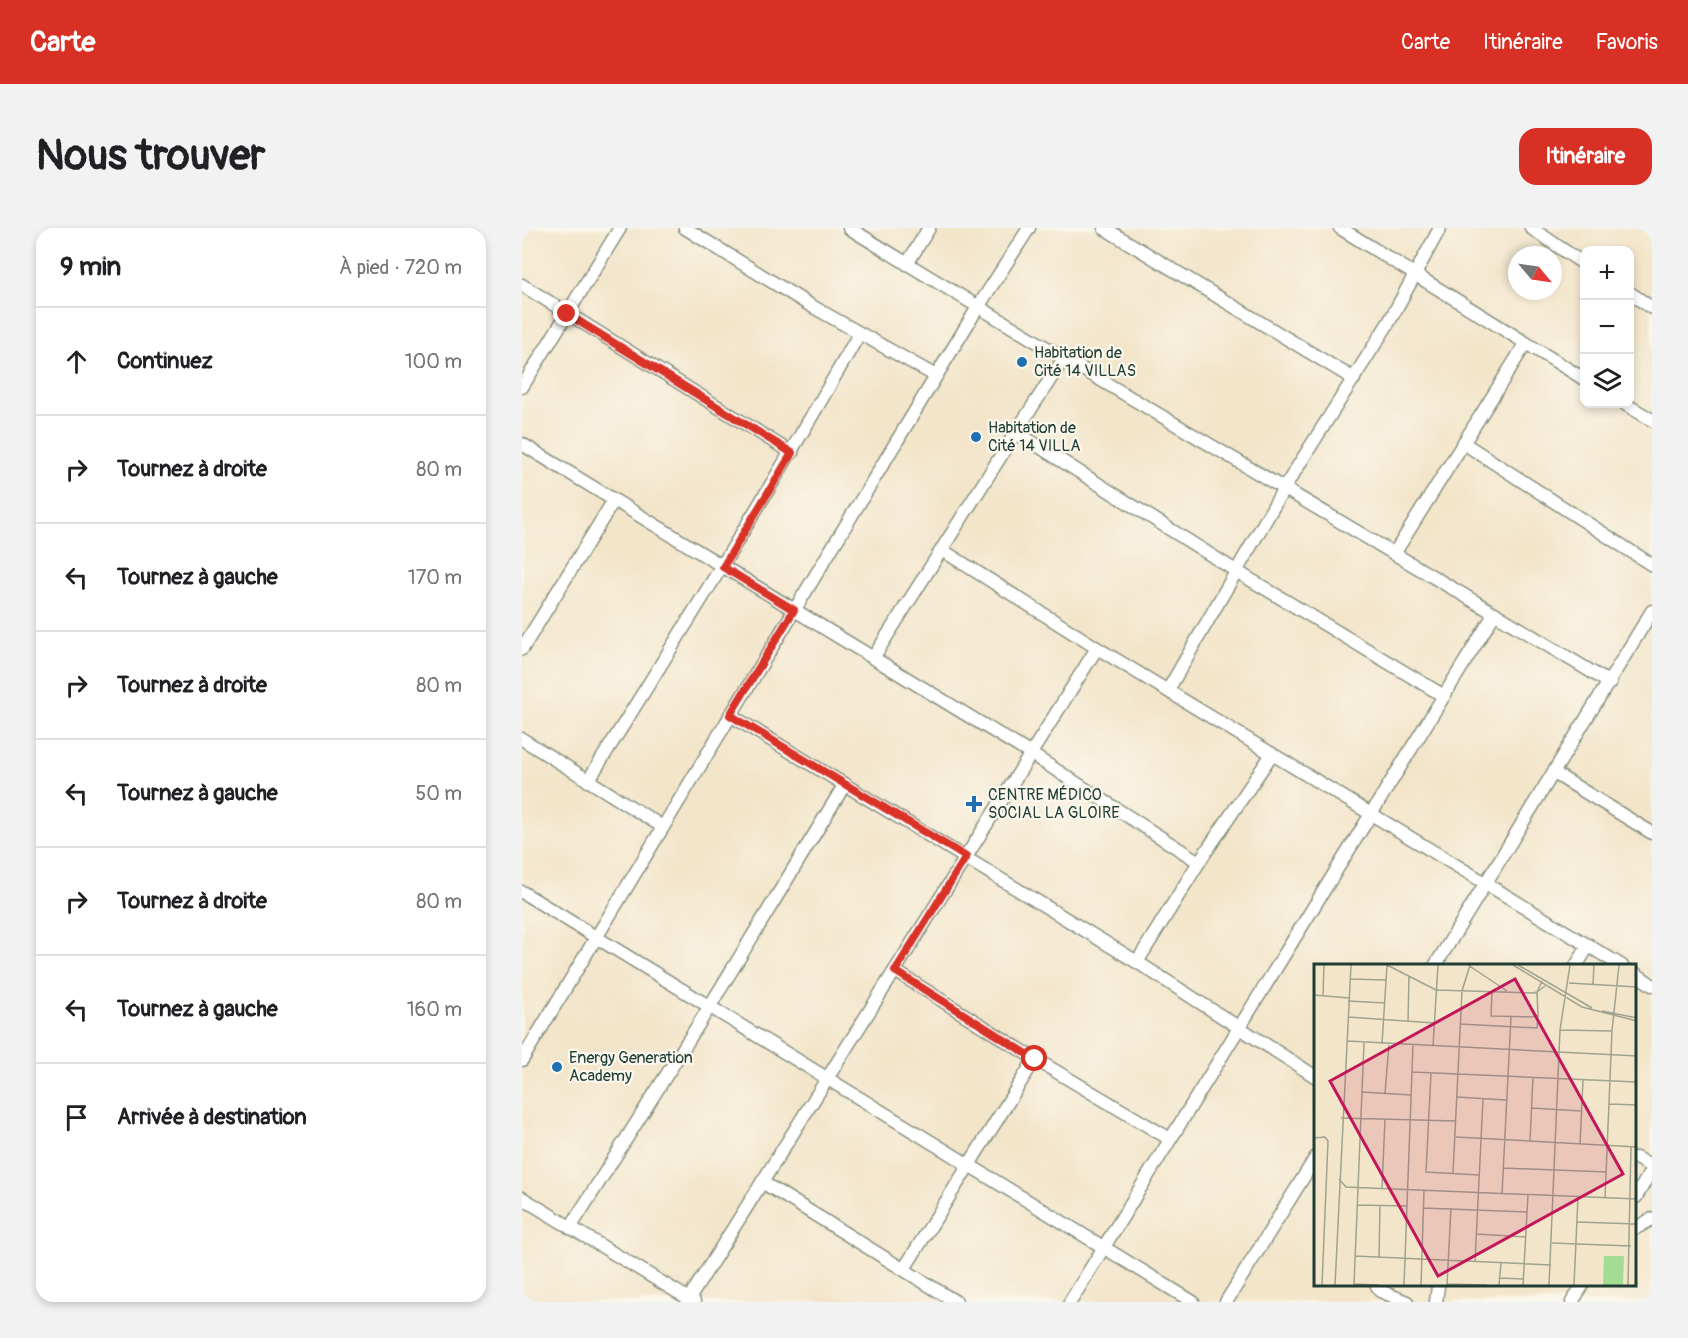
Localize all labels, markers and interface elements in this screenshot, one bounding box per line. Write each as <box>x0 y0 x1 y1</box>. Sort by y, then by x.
text: Carte <box>30 25 95 60</box>
text: Carte <box>1401 29 1450 56</box>
text: Itinéraire <box>1483 29 1563 56</box>
text: Favoris <box>1596 29 1658 56</box>
button: Itinéraire <box>1519 128 1652 185</box>
text: Nous trouver <box>36 130 265 182</box>
north arrow <box>1508 246 1562 300</box>
map controls <box>1580 246 1634 408</box>
button: + <box>1580 246 1634 300</box>
text: 9 min <box>60 251 121 283</box>
text: À pied · 720 m <box>339 255 462 280</box>
route end <box>553 300 579 326</box>
button: − <box>1580 300 1634 354</box>
place label: Habitation de Cité 14 VILLAS <box>1034 343 1136 381</box>
icon: ahead <box>60 345 93 378</box>
text: Continuez <box>117 347 213 375</box>
text: 100 m <box>405 349 462 374</box>
button: layers <box>1580 354 1634 408</box>
marker: Habitation de Cité 14 VILLAS <box>1015 355 1029 369</box>
place label: Habitation de Cité 14 VILLA <box>988 418 1081 456</box>
marker: Habitation de Cité 14 VILLA <box>969 430 983 444</box>
icon: right <box>60 453 93 486</box>
text: Tournez à droite <box>117 455 267 483</box>
text: 80 m <box>416 457 462 482</box>
icon: left <box>60 561 93 594</box>
text: Tournez à gauche <box>117 563 278 591</box>
text: 170 m <box>408 565 462 590</box>
icon: right <box>60 669 93 702</box>
text: Tournez à droite <box>117 671 267 699</box>
text: 80 m <box>416 673 462 698</box>
icon: left <box>60 777 93 810</box>
text: Tournez à gauche <box>117 779 278 807</box>
text: 50 m <box>415 781 462 806</box>
place label: CENTRE MÉDICO SOCIAL LA GLOIRE <box>988 785 1120 823</box>
marker: CENTRE MÉDICO SOCIAL LA GLOIRE <box>965 795 983 813</box>
icon: right <box>60 885 93 918</box>
text: Tournez à droite <box>117 887 267 915</box>
text: 80 m <box>416 889 462 914</box>
inset map <box>1314 964 1637 1287</box>
icon: left <box>60 993 93 1026</box>
text: Tournez à gauche <box>117 995 278 1023</box>
text: 160 m <box>407 997 462 1022</box>
route start <box>1021 1045 1047 1071</box>
place label: Energy Generation Academy <box>569 1048 693 1086</box>
marker: Energy Generation Academy <box>550 1060 564 1074</box>
icon: arrive <box>60 1101 93 1134</box>
text: Arrivée à destination <box>117 1103 307 1131</box>

